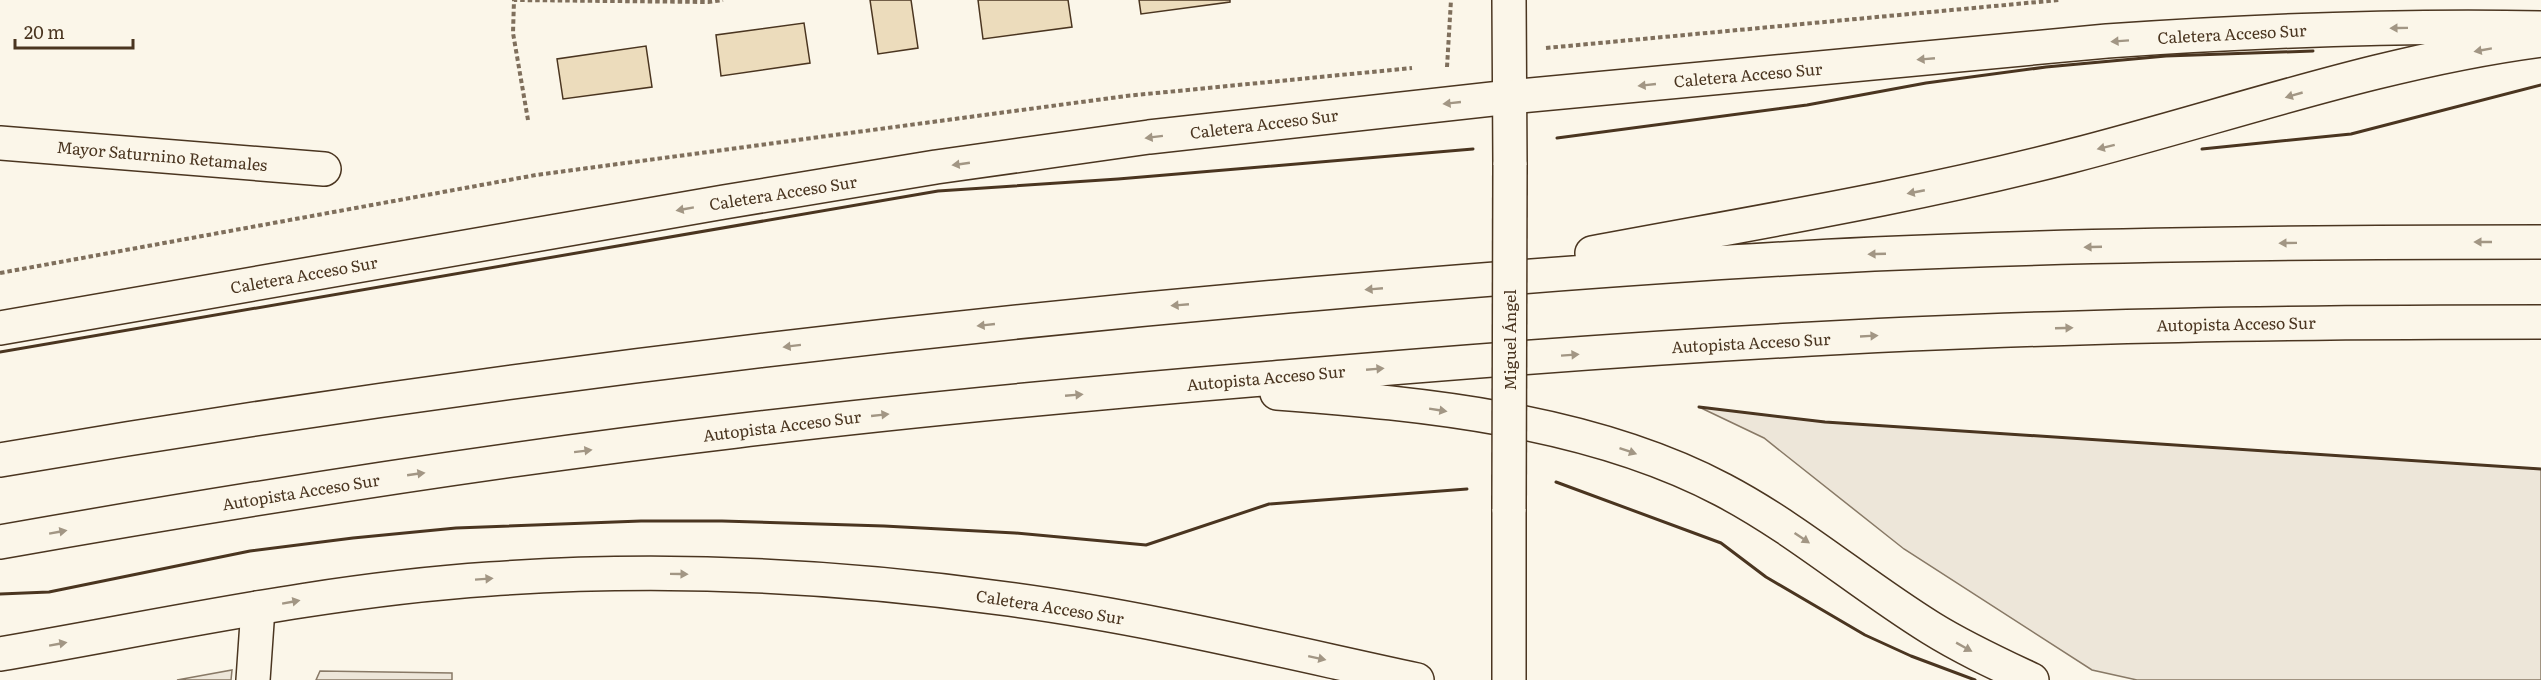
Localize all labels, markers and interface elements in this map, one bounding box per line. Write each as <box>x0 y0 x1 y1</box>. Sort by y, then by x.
scale bar <box>15 12 134 50</box>
street label: Caletera Acceso Sur <box>2157 17 2308 49</box>
text: 20 m <box>24 18 65 45</box>
one-way arrow <box>2389 23 2408 33</box>
one-way arrow <box>2110 36 2129 45</box>
one-way arrow <box>2474 46 2493 55</box>
one-way arrow <box>1916 54 1935 64</box>
street label: Caletera Acceso Sur <box>1672 56 1824 92</box>
one-way arrow <box>1637 80 1656 90</box>
one-way arrow <box>2285 91 2303 101</box>
one-way arrow <box>1442 98 1461 108</box>
street label: Caletera Acceso Sur <box>1188 102 1340 144</box>
one-way arrow <box>1144 132 1163 141</box>
street label: Mayor Saturnino Retamales <box>56 134 268 176</box>
one-way arrow <box>2097 143 2115 153</box>
one-way arrow <box>951 159 970 168</box>
street label: Caletera Acceso Sur <box>707 168 859 216</box>
one-way arrow <box>1906 188 1925 197</box>
one-way arrow <box>676 205 695 214</box>
one-way arrow <box>2473 237 2492 247</box>
one-way arrow <box>2278 239 2297 248</box>
one-way arrow <box>2083 242 2102 251</box>
street label: Caletera Acceso Sur <box>228 249 380 299</box>
one-way arrow <box>1867 250 1886 259</box>
one-way arrow <box>1364 284 1383 294</box>
street label: Miguel Ángel <box>1497 290 1521 390</box>
one-way arrow <box>1170 300 1189 310</box>
street label: Autopista Acceso Sur <box>2156 310 2316 336</box>
one-way arrow <box>976 320 995 330</box>
one-way arrow <box>2055 324 2074 333</box>
street label: Autopista Acceso Sur <box>1671 326 1832 358</box>
one-way arrow <box>1860 332 1879 341</box>
one-way arrow <box>782 341 801 351</box>
one-way arrow <box>1560 350 1579 359</box>
street label: Autopista Acceso Sur <box>1186 358 1347 396</box>
one-way arrow <box>1366 364 1385 374</box>
one-way arrow <box>1065 390 1084 400</box>
street label: Autopista Acceso Sur <box>701 403 863 447</box>
one-way arrow <box>1429 406 1448 415</box>
one-way arrow <box>871 410 890 420</box>
one-way arrow <box>573 446 592 456</box>
one-way arrow <box>1619 447 1637 457</box>
street label: Autopista Acceso Sur <box>220 467 382 515</box>
one-way arrow <box>407 470 426 479</box>
one-way arrow <box>48 527 67 536</box>
one-way arrow <box>1794 532 1810 543</box>
one-way arrow <box>670 570 689 579</box>
one-way arrow <box>475 574 494 584</box>
street label: Caletera Acceso Sur <box>975 582 1126 630</box>
one-way arrow <box>282 597 301 606</box>
one-way arrow <box>48 639 67 648</box>
one-way arrow <box>1956 642 1973 652</box>
one-way arrow <box>1307 654 1326 664</box>

